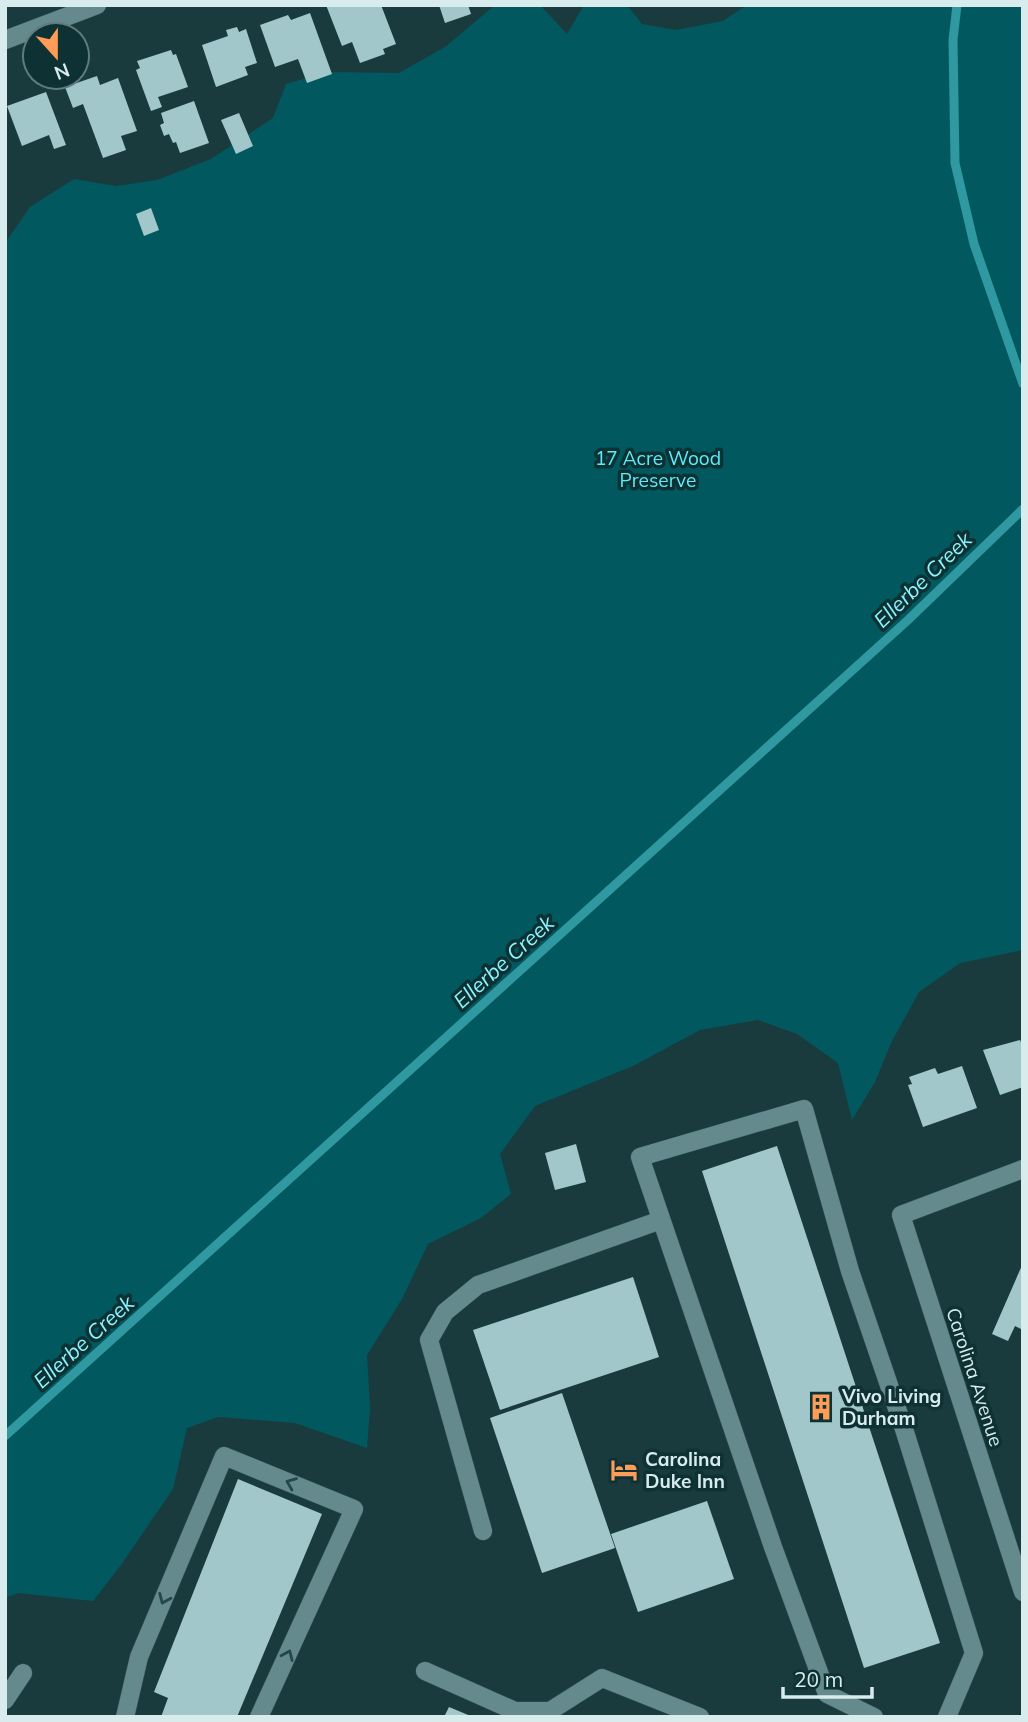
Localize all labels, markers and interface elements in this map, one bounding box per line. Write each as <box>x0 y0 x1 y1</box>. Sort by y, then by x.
north arrow <box>21 21 91 91</box>
text: N <box>51 58 73 86</box>
park label: 17 Acre Wood Preserve <box>595 446 721 492</box>
water label: Ellerbe Creek <box>868 525 978 633</box>
water label: Ellerbe Creek <box>448 909 560 1013</box>
water label: Ellerbe Creek <box>28 1289 140 1393</box>
street label: Carolina Avenue <box>941 1305 1009 1449</box>
place label: Vivo Living Durham <box>841 1384 941 1430</box>
building icon: Vivo Living Durham <box>806 1392 836 1422</box>
place label: Carolina Duke Inn <box>645 1447 725 1493</box>
hotel icon: Carolina Duke Inn <box>609 1455 639 1485</box>
one-way arrow <box>286 1478 298 1492</box>
one-way arrow <box>158 1592 172 1604</box>
one-way arrow <box>280 1649 294 1662</box>
scale bar <box>783 1656 872 1700</box>
text: 20 m <box>794 1666 843 1692</box>

